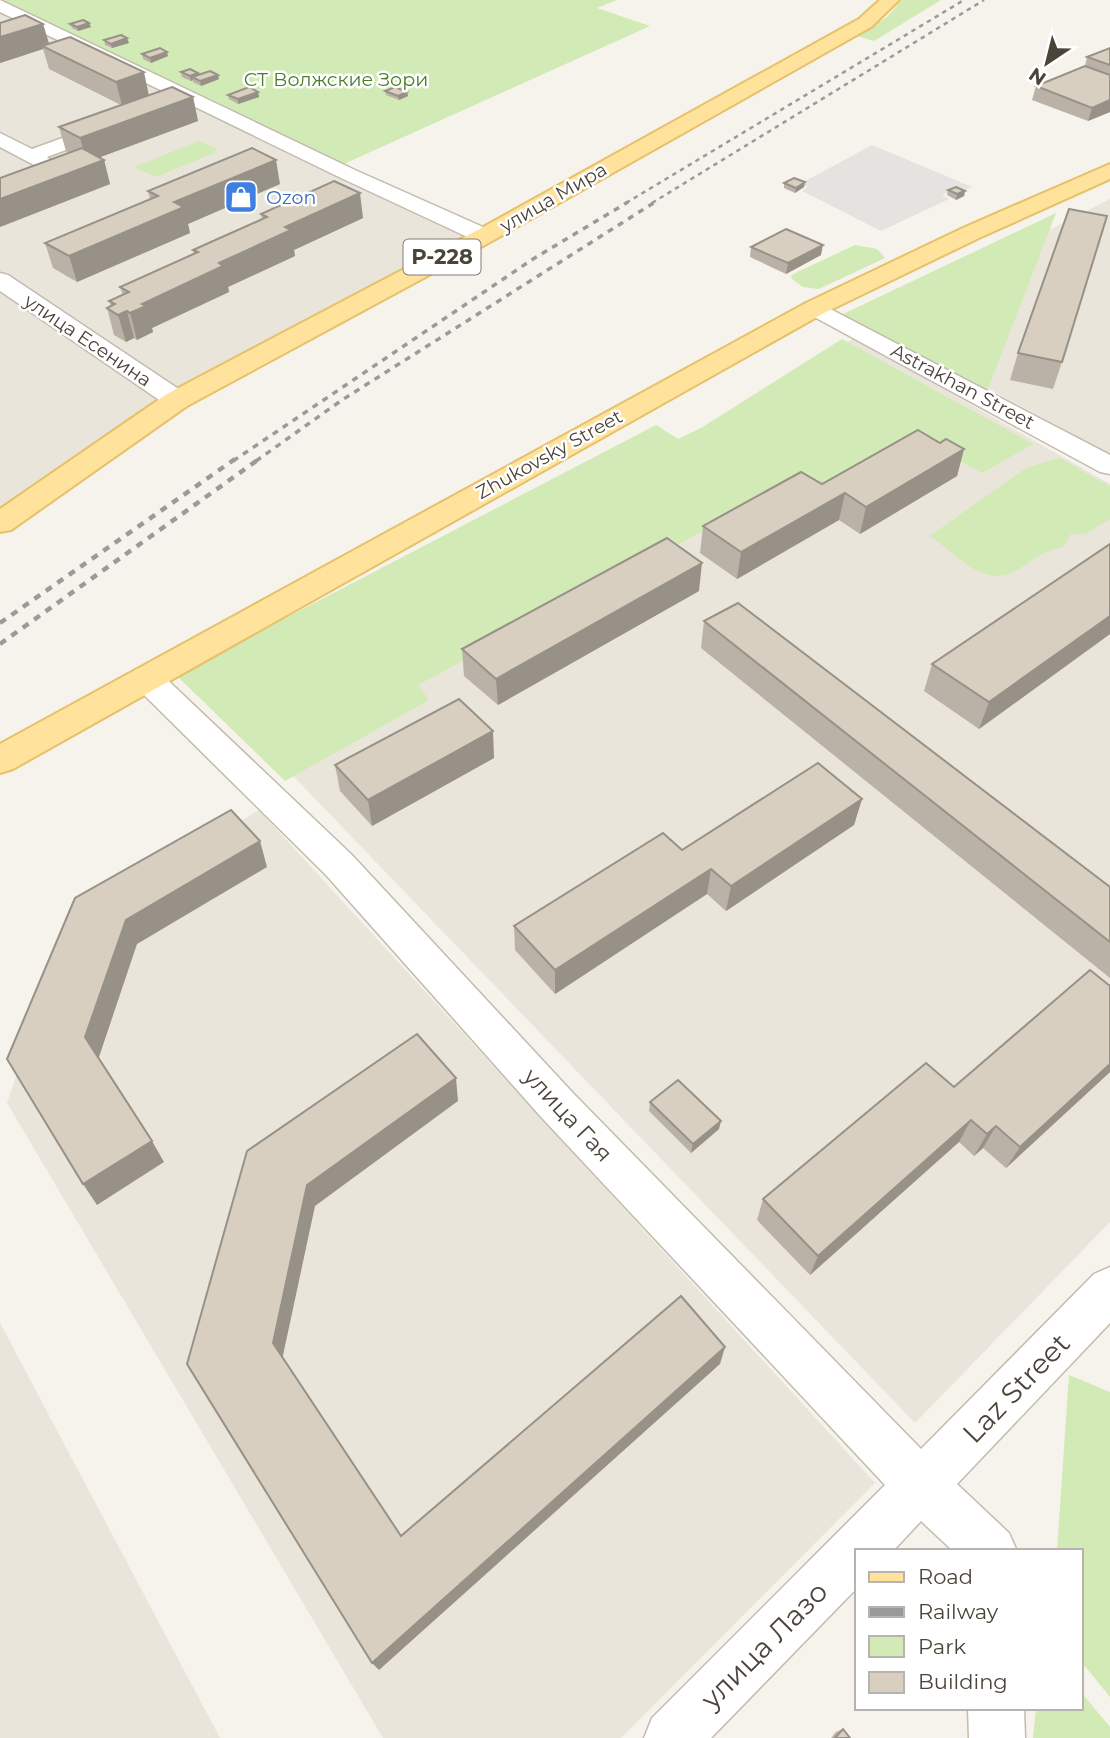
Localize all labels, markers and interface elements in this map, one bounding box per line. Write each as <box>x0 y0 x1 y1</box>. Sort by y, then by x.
north arrow <box>1012 28 1082 98</box>
text: N <box>1025 63 1050 90</box>
park label: СТ Волжские Зори <box>244 68 428 91</box>
street label: улица Мира <box>495 158 611 238</box>
shop icon: Ozon <box>222 178 260 216</box>
place label: Ozon <box>266 186 316 209</box>
road number: Р-228 <box>404 240 480 274</box>
street label: улица Есенина <box>19 289 156 392</box>
street label: Astrakhan Street <box>887 339 1039 434</box>
street label: Zhukovsky Street <box>472 405 627 504</box>
street label: улица Гая <box>517 1062 618 1168</box>
street label: Laz Street <box>955 1326 1077 1450</box>
legend <box>855 1549 1082 1710</box>
text: Road <box>918 1564 973 1589</box>
street label: улица Лазо <box>693 1574 835 1716</box>
text: Railway <box>918 1599 999 1624</box>
text: Park <box>918 1634 966 1659</box>
text: Building <box>918 1669 1008 1694</box>

